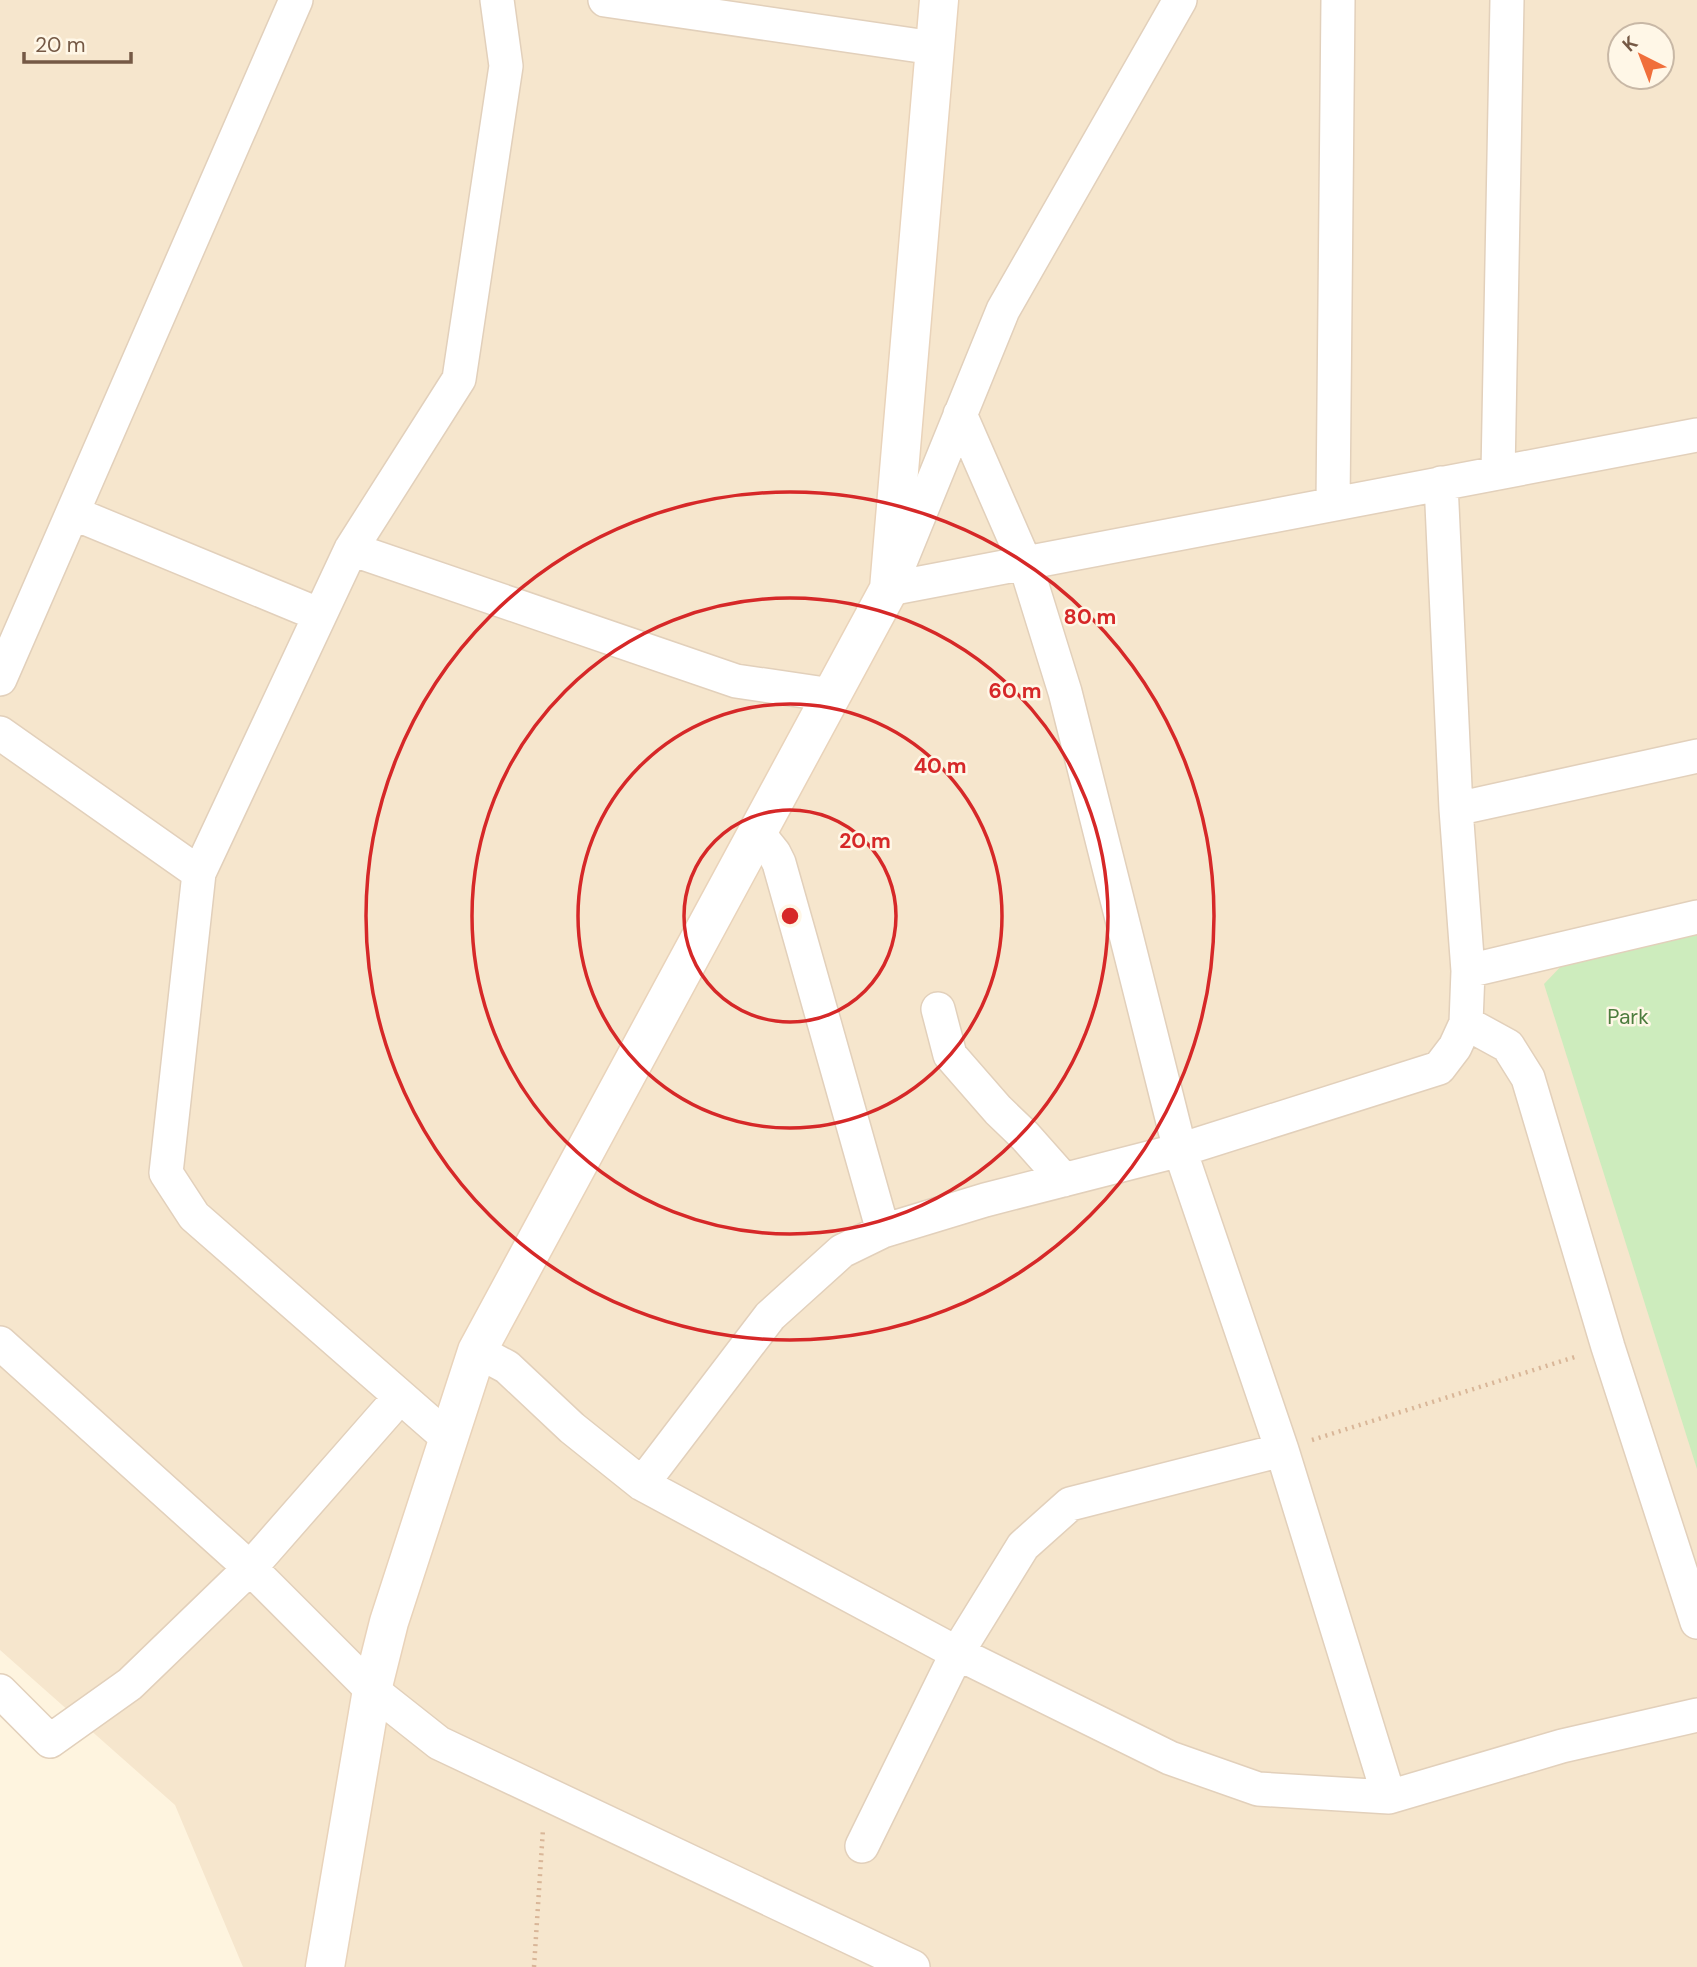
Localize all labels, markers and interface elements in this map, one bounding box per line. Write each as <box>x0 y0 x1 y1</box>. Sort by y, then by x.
scale bar <box>24 21 131 65</box>
north arrow <box>1606 21 1676 91</box>
text: K <box>1617 30 1643 57</box>
text: 20 m <box>35 31 86 59</box>
text: 80 m <box>1064 603 1116 631</box>
text: 60 m <box>989 677 1041 705</box>
text: 40 m <box>913 752 967 780</box>
text: 20 m <box>839 827 891 855</box>
centre of rings <box>778 904 802 928</box>
park label: Park <box>1607 1003 1649 1031</box>

